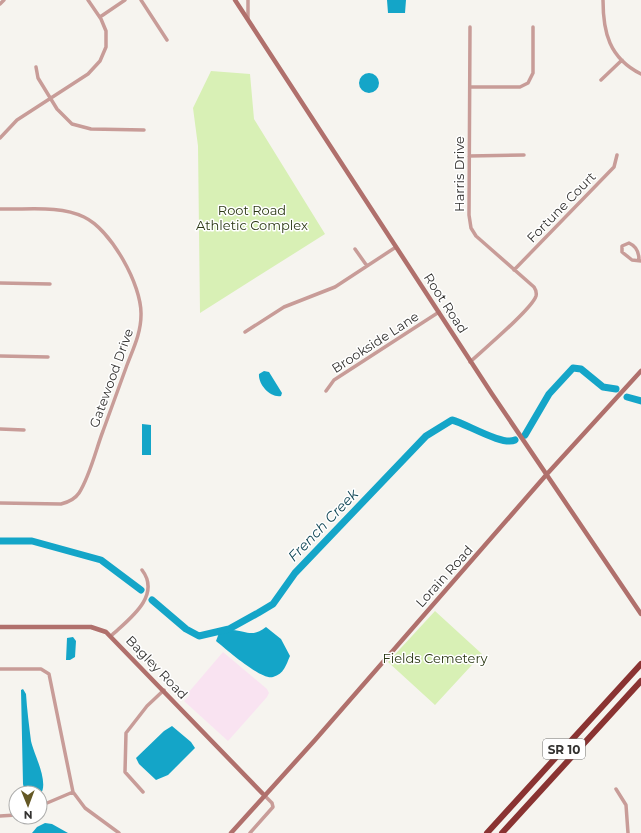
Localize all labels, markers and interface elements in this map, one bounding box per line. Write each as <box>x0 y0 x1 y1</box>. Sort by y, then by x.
street label: Harris Drive <box>451 136 467 212</box>
street label: Fortune Court <box>523 168 599 246</box>
park label: Root Road Athletic Complex <box>196 202 308 233</box>
street label: Root Road <box>421 270 471 336</box>
street label: Brookside Lane <box>328 308 422 376</box>
street label: Gatewood Drive <box>86 326 136 430</box>
water label: French Creek <box>284 485 362 565</box>
street label: Lorain Road <box>412 542 476 610</box>
street label: Bagley Road <box>123 632 191 702</box>
park label: Fields Cemetery <box>382 650 489 666</box>
road number: SR 10 <box>543 739 585 759</box>
north arrow <box>8 785 48 825</box>
text: N <box>24 808 33 822</box>

